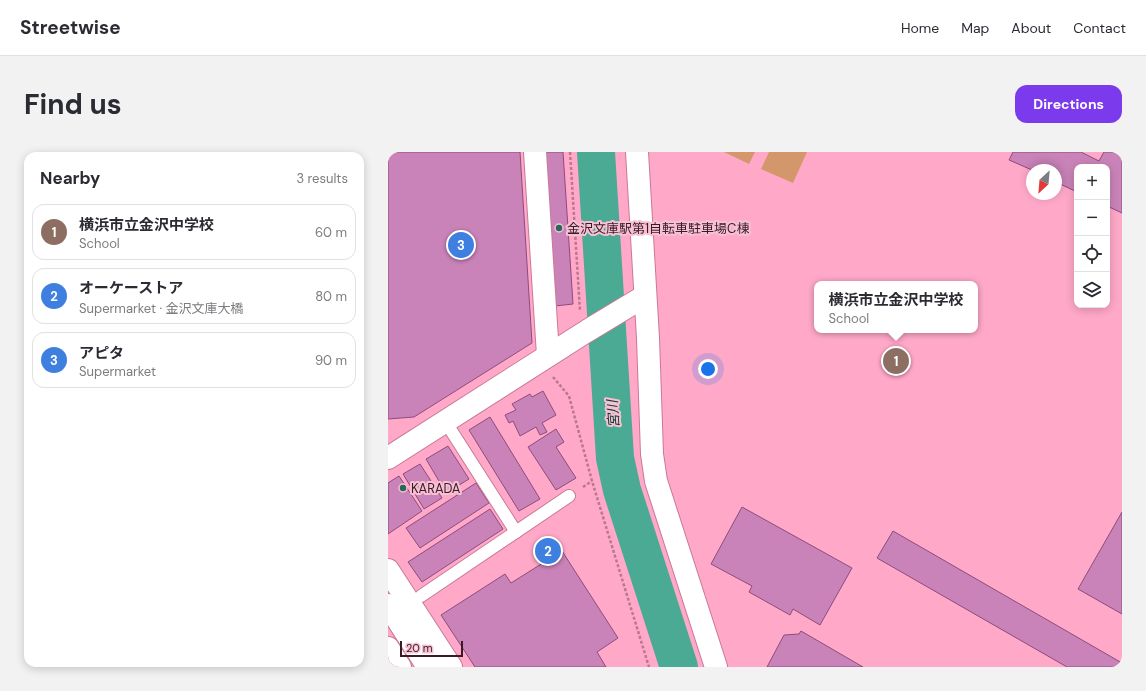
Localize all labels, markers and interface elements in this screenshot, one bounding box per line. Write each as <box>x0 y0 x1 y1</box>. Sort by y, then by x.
text: Streetwise <box>20 15 121 40</box>
text: Home <box>901 19 939 37</box>
text: Map <box>961 19 989 37</box>
text: About <box>1011 19 1051 37</box>
text: Contact <box>1073 19 1126 37</box>
button: Directions <box>1015 85 1122 123</box>
text: Find us <box>24 86 122 123</box>
north arrow <box>1026 164 1062 200</box>
map controls <box>1074 164 1110 308</box>
button: + <box>1074 164 1110 200</box>
text: Nearby <box>40 167 100 189</box>
text: 3 results <box>296 170 348 187</box>
button: − <box>1074 200 1110 236</box>
text: 横浜市立金沢中学校 <box>79 215 214 235</box>
place label: 金沢文庫駅第1自転車駐車場C棟 <box>567 220 749 237</box>
marker: 金沢文庫駅第1自転車駐車場C棟 <box>554 223 564 233</box>
text: 1 <box>52 224 56 241</box>
text: 60 m <box>315 224 347 241</box>
pin: 3 <box>448 230 474 260</box>
text: School <box>79 235 120 252</box>
button: locate <box>1074 236 1110 272</box>
button: layers <box>1074 272 1110 308</box>
text: オーケーストア <box>79 278 183 298</box>
popup <box>814 281 978 333</box>
text: 2 <box>50 288 58 305</box>
text: 80 m <box>315 288 347 305</box>
text: 横浜市立金沢中学校 <box>828 290 964 310</box>
text: Supermarket · 金沢文庫大橋 <box>79 300 244 317</box>
text: School <box>828 310 869 327</box>
text: アピタ <box>79 343 124 363</box>
pin: 1 <box>883 346 909 376</box>
text: 3 <box>50 352 58 369</box>
text: 90 m <box>315 352 347 369</box>
your location <box>698 359 718 379</box>
text: Supermarket <box>79 363 156 380</box>
water label: 宮川 <box>603 397 623 429</box>
place label: KARADA <box>411 480 461 497</box>
marker: KARADA <box>398 483 408 493</box>
pin: 2 <box>535 536 561 566</box>
scale bar <box>400 639 463 658</box>
text: 20 m <box>406 641 432 655</box>

